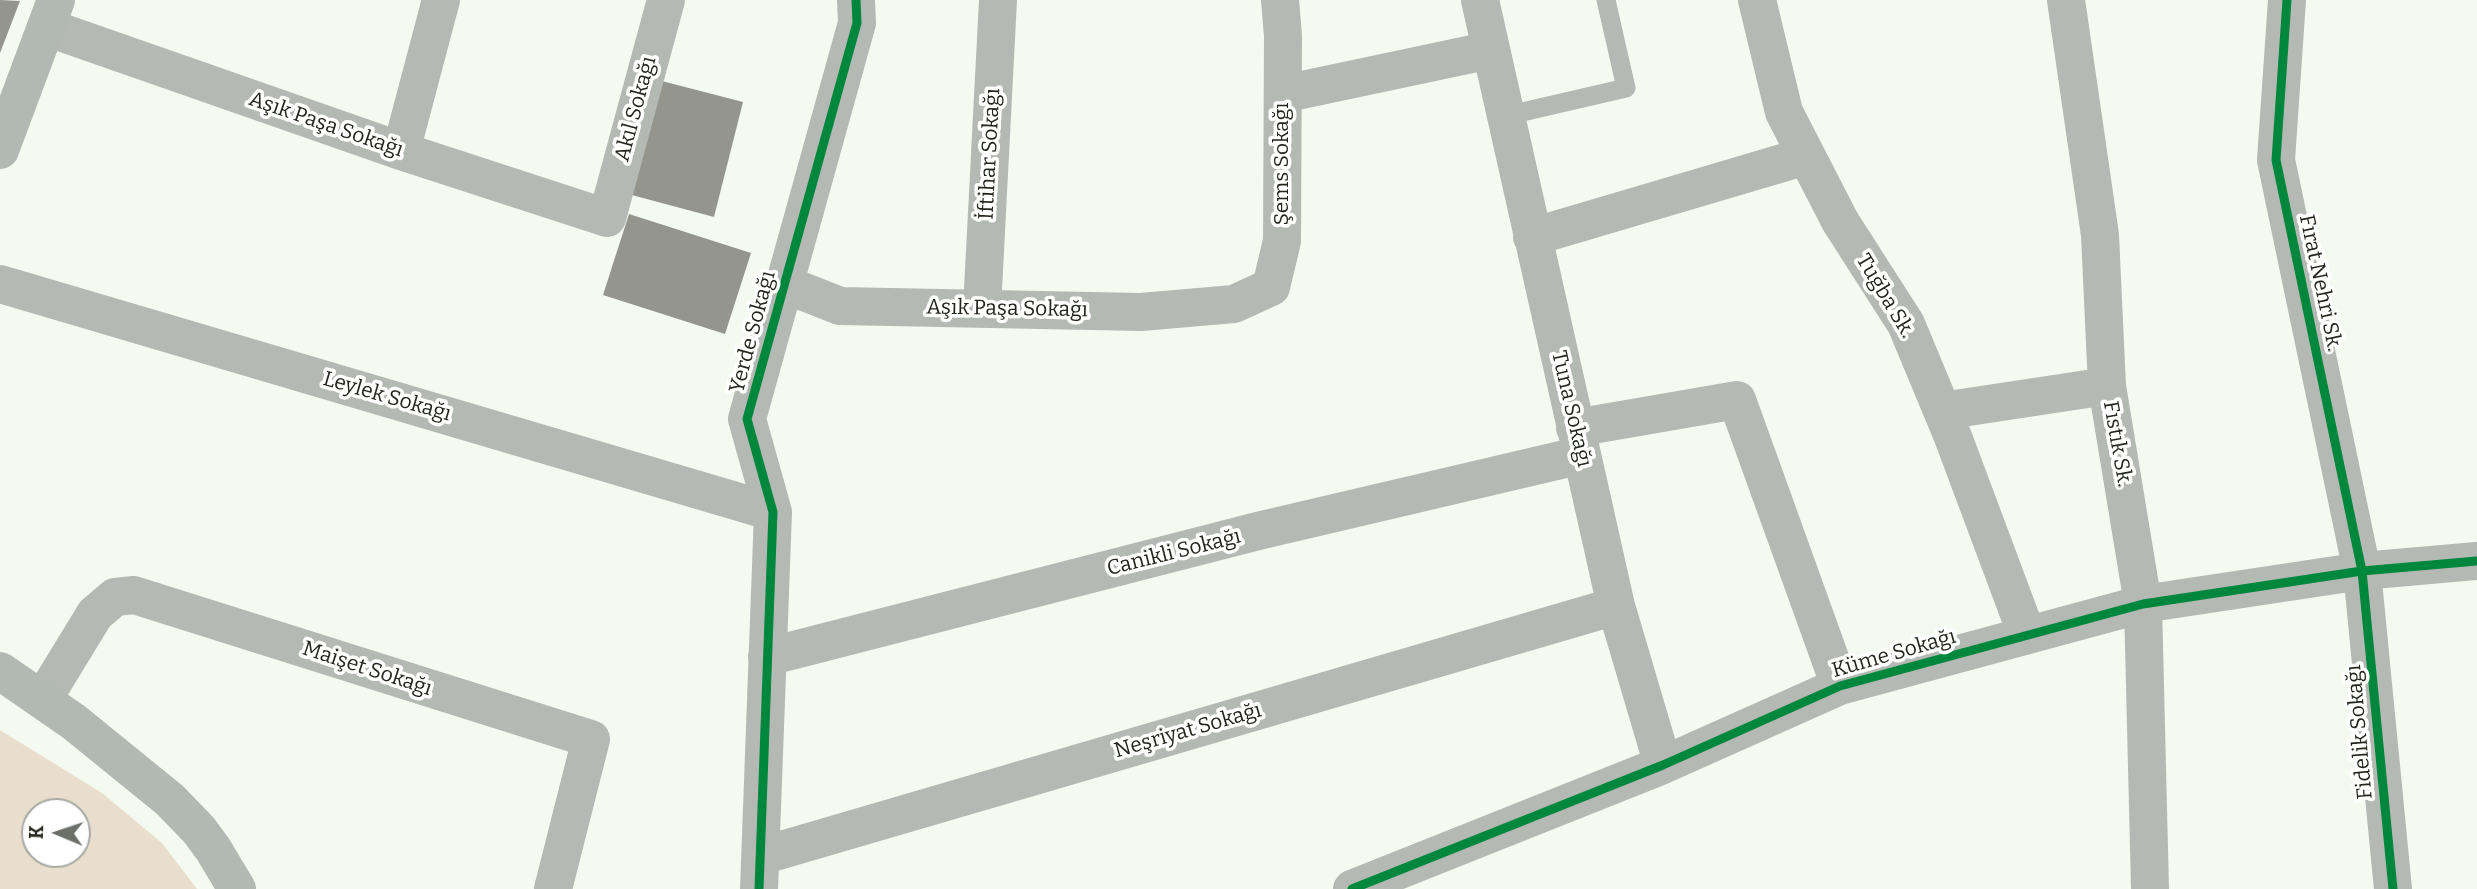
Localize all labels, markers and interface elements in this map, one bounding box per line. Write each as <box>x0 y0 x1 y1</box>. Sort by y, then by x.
street label: Akıl Sokağı <box>610 54 662 164</box>
street label: Aşık Paşa Sokağı <box>246 87 406 163</box>
street label: İftihar Sokağı <box>974 88 1006 220</box>
street label: Şems Sokağı <box>1269 103 1295 225</box>
street label: Fırat Nehri Sk. <box>2293 212 2347 354</box>
street label: Tuğba Sk. <box>1850 250 1920 342</box>
street label: Yerde Sokağı <box>725 268 781 396</box>
street label: Aşık Paşa Sokağı <box>926 295 1088 323</box>
street label: Tuna Sokağı <box>1545 348 1597 470</box>
street label: Leylek Sokağı <box>320 367 454 427</box>
street label: Fıstık Sk. <box>2097 399 2137 489</box>
street label: Canikli Sokağı <box>1104 524 1244 582</box>
street label: Küme Sokağı <box>1829 624 1959 684</box>
street label: Maişet Sokağı <box>299 636 435 702</box>
street label: Fidelik Sokağı <box>2342 664 2378 800</box>
street label: Neşriyat Sokağı <box>1112 698 1264 764</box>
north arrow <box>21 798 91 868</box>
text: K <box>25 825 48 840</box>

